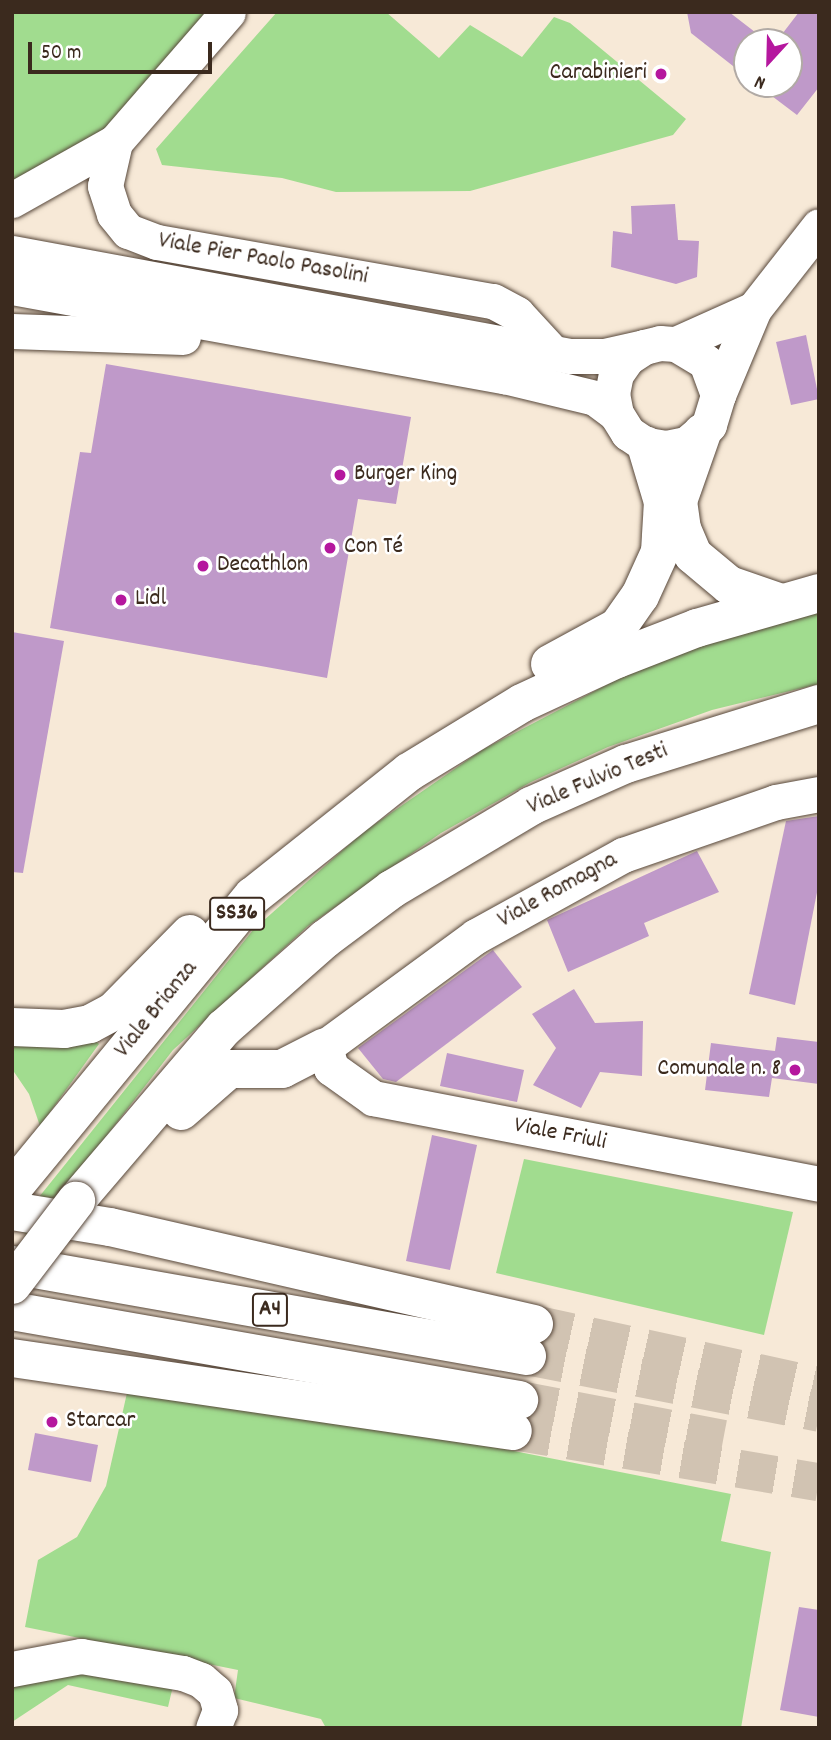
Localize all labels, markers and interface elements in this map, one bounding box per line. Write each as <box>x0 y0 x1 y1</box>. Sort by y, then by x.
scale bar <box>32 28 215 72</box>
north arrow <box>733 28 803 98</box>
text: 50 m <box>41 39 81 69</box>
place label: Carabinieri <box>550 60 647 88</box>
marker: Carabinieri <box>653 66 669 82</box>
text: N <box>751 67 770 95</box>
street label: Viale Pier Paolo Pasolini <box>156 227 370 293</box>
place label: Burger King <box>354 461 457 489</box>
marker: Burger King <box>332 467 348 483</box>
place label: Con Té <box>344 534 403 562</box>
marker: Con Té <box>322 540 338 556</box>
place label: Decathlon <box>217 552 308 580</box>
marker: Decathlon <box>195 558 211 574</box>
place label: Lidl <box>135 586 166 614</box>
marker: Lidl <box>113 592 129 608</box>
street label: Viale Fulvio Testi <box>523 737 673 823</box>
street label: Viale Romagna <box>493 846 623 936</box>
road number: SS36 <box>209 894 265 934</box>
street label: Viale Brianza <box>109 956 205 1064</box>
place label: Comunale n. 8 <box>657 1056 781 1084</box>
marker: Comunale n. 8 <box>787 1062 803 1078</box>
street label: Viale Friuli <box>511 1112 609 1158</box>
road number: A4 <box>251 1290 289 1330</box>
place label: Starcar <box>66 1408 135 1436</box>
marker: Starcar <box>44 1414 60 1430</box>

